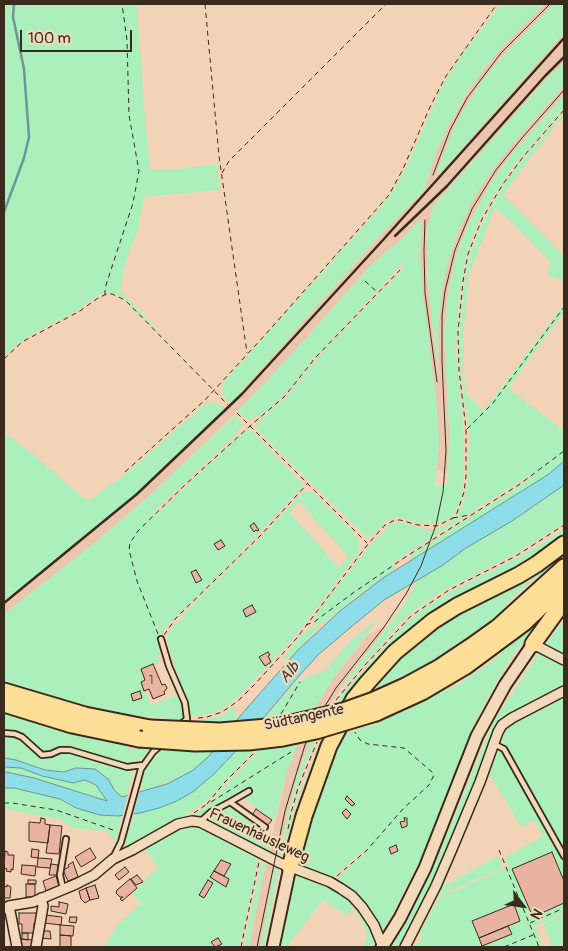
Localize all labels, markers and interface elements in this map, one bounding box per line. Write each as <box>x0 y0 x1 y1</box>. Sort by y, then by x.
scale bar <box>22 20 135 52</box>
text: 100 m <box>28 29 71 48</box>
water label: Alb <box>276 658 304 688</box>
house number: 1 <box>149 674 153 688</box>
street label: Südtangente <box>262 701 346 735</box>
street label: Frauenhäusleweg <box>206 805 312 867</box>
north arrow <box>498 881 548 931</box>
text: N <box>527 906 546 922</box>

